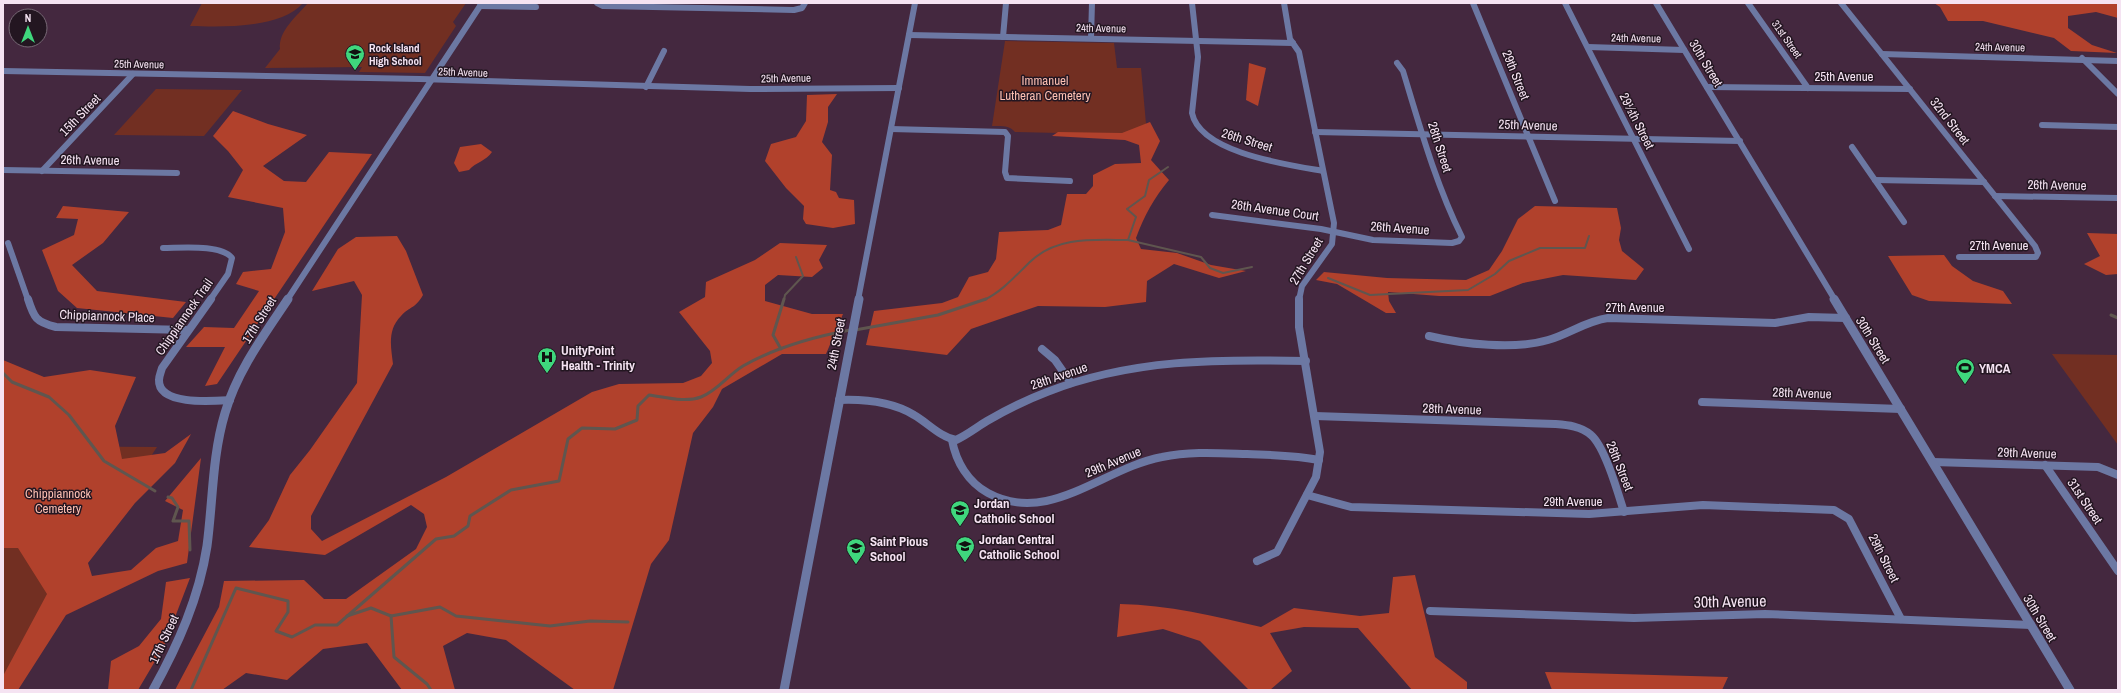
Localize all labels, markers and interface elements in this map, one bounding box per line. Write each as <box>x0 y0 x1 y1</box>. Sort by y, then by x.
north arrow <box>8 8 48 48</box>
text: N <box>25 11 31 25</box>
street label: 31st Street <box>1769 17 1806 61</box>
street label: 24th Avenue <box>1076 21 1126 35</box>
street label: 24th Avenue <box>1611 31 1661 45</box>
street label: 30th Street <box>1685 36 1727 90</box>
street label: 24th Avenue <box>1975 40 2025 54</box>
place label: Rock Island High School <box>369 41 422 68</box>
school or university icon: Rock Island High School <box>344 43 366 71</box>
street label: 29th Street <box>1498 48 1534 102</box>
street label: 25th Avenue <box>114 57 164 71</box>
street label: 25th Avenue <box>438 64 488 80</box>
street label: 25th Avenue <box>1814 68 1874 85</box>
street label: 25th Avenue <box>761 71 811 85</box>
park label: Immanuel Lutheran Cemetery <box>999 72 1091 104</box>
street label: 15th Street <box>56 90 104 140</box>
street label: 29½th Street <box>1616 90 1658 152</box>
street label: 32nd Street <box>1926 94 1974 148</box>
street label: 25th Avenue <box>1498 115 1558 135</box>
street label: 28th Street <box>1424 120 1456 174</box>
street label: 26th Street <box>1220 124 1274 156</box>
street label: 26th Avenue <box>60 151 120 169</box>
street label: 26th Avenue <box>2027 176 2087 194</box>
street label: 26th Avenue Court <box>1230 195 1320 225</box>
street label: 26th Avenue <box>1370 217 1430 239</box>
street label: 27th Street <box>1285 234 1327 288</box>
street label: 27th Avenue <box>1969 237 2029 254</box>
street label: Chippiannock Trail <box>151 275 217 359</box>
street label: 17th Street <box>238 293 280 347</box>
street label: 27th Avenue <box>1605 299 1665 316</box>
street label: Chippiannock Place <box>59 306 155 326</box>
street label: 30th Street <box>1852 313 1894 367</box>
street label: 24th Street <box>823 317 849 371</box>
place label: UnityPoint Health - Trinity <box>561 342 635 374</box>
hospital icon: UnityPoint Health - Trinity <box>536 346 558 374</box>
sports icon: YMCA <box>1954 357 1976 385</box>
street label: 28th Avenue <box>1028 358 1090 394</box>
place label: YMCA <box>1979 360 2011 377</box>
street label: 28th Avenue <box>1772 383 1832 403</box>
street label: 28th Avenue <box>1422 399 1482 419</box>
street label: 28th Street <box>1602 439 1638 493</box>
street label: 29th Avenue <box>1082 443 1144 481</box>
street label: 29th Avenue <box>1997 443 2057 463</box>
street label: 31st Street <box>2064 475 2106 527</box>
park label: Chippiannock Cemetery <box>25 485 92 517</box>
street label: 29th Avenue <box>1543 493 1603 510</box>
place label: Jordan Catholic School <box>974 495 1055 527</box>
school or university icon: Jordan Catholic School <box>949 499 971 527</box>
place label: Jordan Central Catholic School <box>979 531 1060 563</box>
street label: 29th Street <box>1865 531 1903 585</box>
place label: Saint Pious School <box>870 533 928 565</box>
school or university icon: Jordan Central Catholic School <box>954 535 976 563</box>
school or university icon: Saint Pious School <box>845 537 867 565</box>
street label: 30th Avenue <box>1693 589 1767 613</box>
street label: 30th Street <box>2019 591 2061 645</box>
street label: 17th Street <box>145 612 183 666</box>

